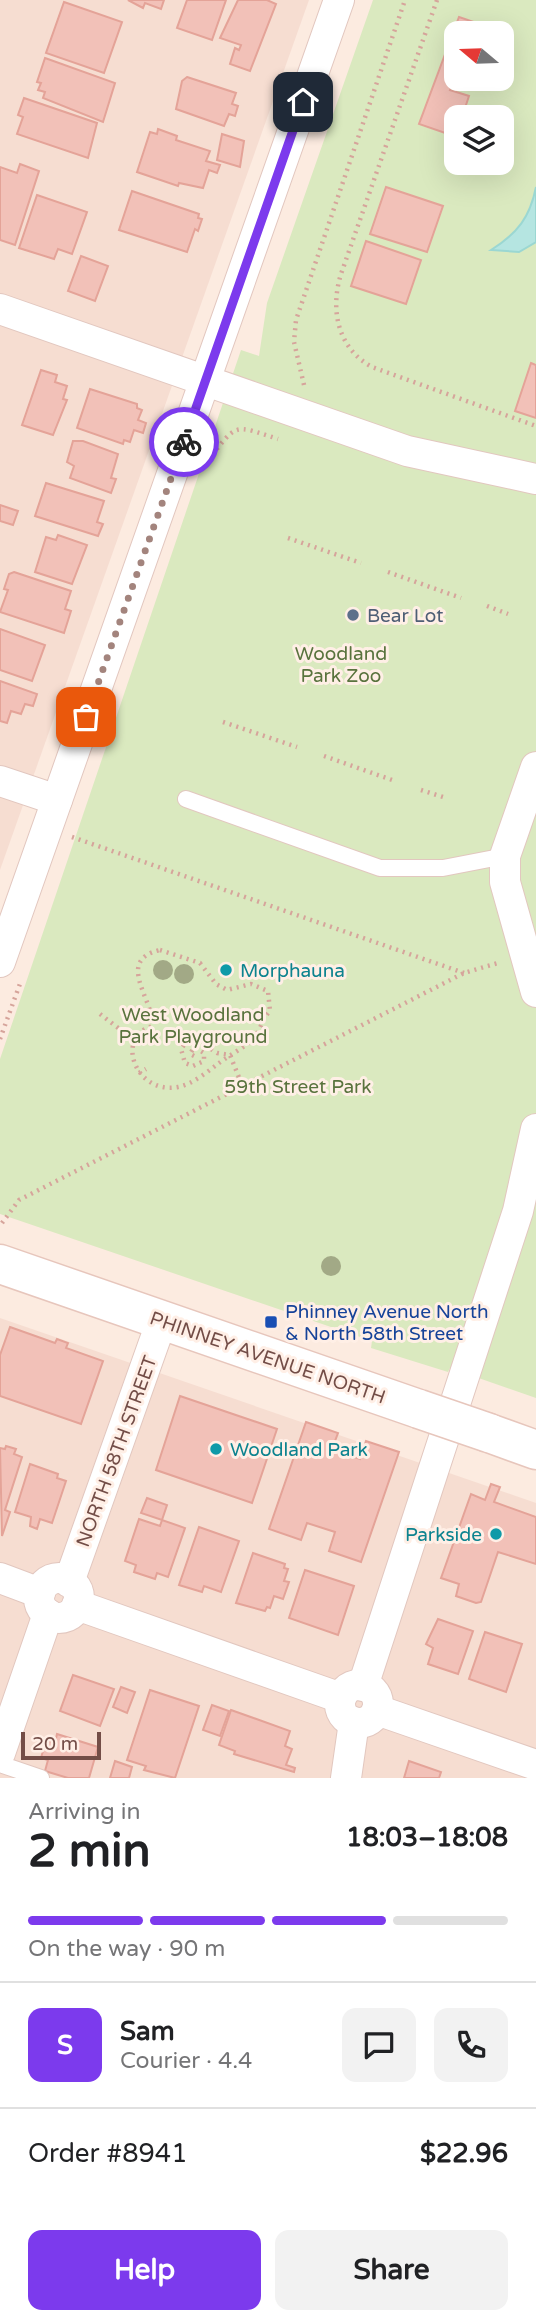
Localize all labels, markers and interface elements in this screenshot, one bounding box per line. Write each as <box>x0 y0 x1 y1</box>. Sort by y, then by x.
north arrow <box>444 21 514 91</box>
map controls <box>444 21 514 175</box>
pin <box>273 72 333 132</box>
icon: home <box>284 83 322 121</box>
button: layers <box>444 105 514 175</box>
courier <box>149 407 219 477</box>
icon: bike <box>165 423 203 461</box>
place label: Bear Lot <box>367 605 443 627</box>
marker: Bear Lot <box>345 607 361 623</box>
park label: Woodland Park Zoo <box>295 643 387 687</box>
pin <box>56 687 116 747</box>
icon: bag <box>67 698 105 736</box>
place label: Morphauna <box>240 960 345 982</box>
marker: Morphauna <box>218 962 234 978</box>
park label: West Woodland Park Playground <box>118 1004 268 1048</box>
park label: 59th Street Park <box>224 1076 372 1098</box>
place label: Phinney Avenue North & North 58th Street <box>285 1301 489 1345</box>
street label: PHINNEY AVENUE NORTH <box>147 1307 388 1409</box>
marker: Phinney Avenue North & North 58th Street <box>263 1314 279 1330</box>
street label: NORTH 58TH STREET <box>72 1352 162 1550</box>
place label: Woodland Park <box>230 1439 368 1461</box>
marker: Woodland Park <box>208 1441 224 1457</box>
place label: Parkside <box>405 1524 482 1546</box>
marker: Parkside <box>488 1526 504 1542</box>
scale bar <box>21 1729 102 1761</box>
text: 20 m <box>32 1733 78 1755</box>
text: Arriving in <box>28 1798 141 1826</box>
text: 18:03–18:08 <box>346 1822 508 1853</box>
text: 2 min <box>28 1824 151 1879</box>
text: On the way · 90 m <box>28 1935 225 1963</box>
button: chat <box>342 2008 416 2082</box>
button: phone <box>434 2008 508 2082</box>
text: Sam <box>120 2016 175 2047</box>
text: S <box>57 2030 73 2061</box>
text: Courier · 4.4 <box>120 2047 252 2075</box>
text: Order #8941 <box>28 2138 188 2169</box>
text: $22.96 <box>420 2138 508 2169</box>
button: Help <box>28 2230 261 2310</box>
button: Share <box>275 2230 508 2310</box>

